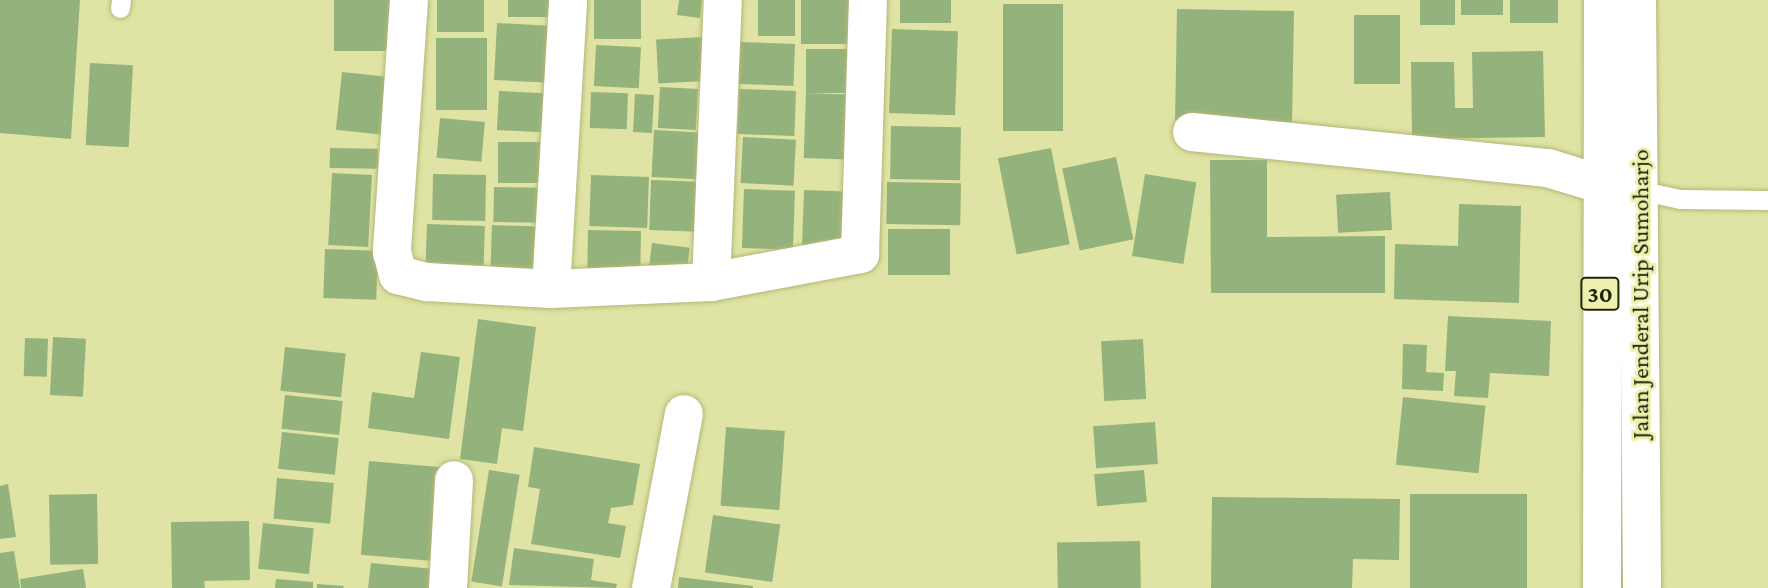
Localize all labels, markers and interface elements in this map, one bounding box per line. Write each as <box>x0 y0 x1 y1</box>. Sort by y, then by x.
street label: Jalan Jenderal Urip Sumoharjo <box>1626 149 1654 439</box>
road number: 30 <box>1579 274 1621 314</box>

